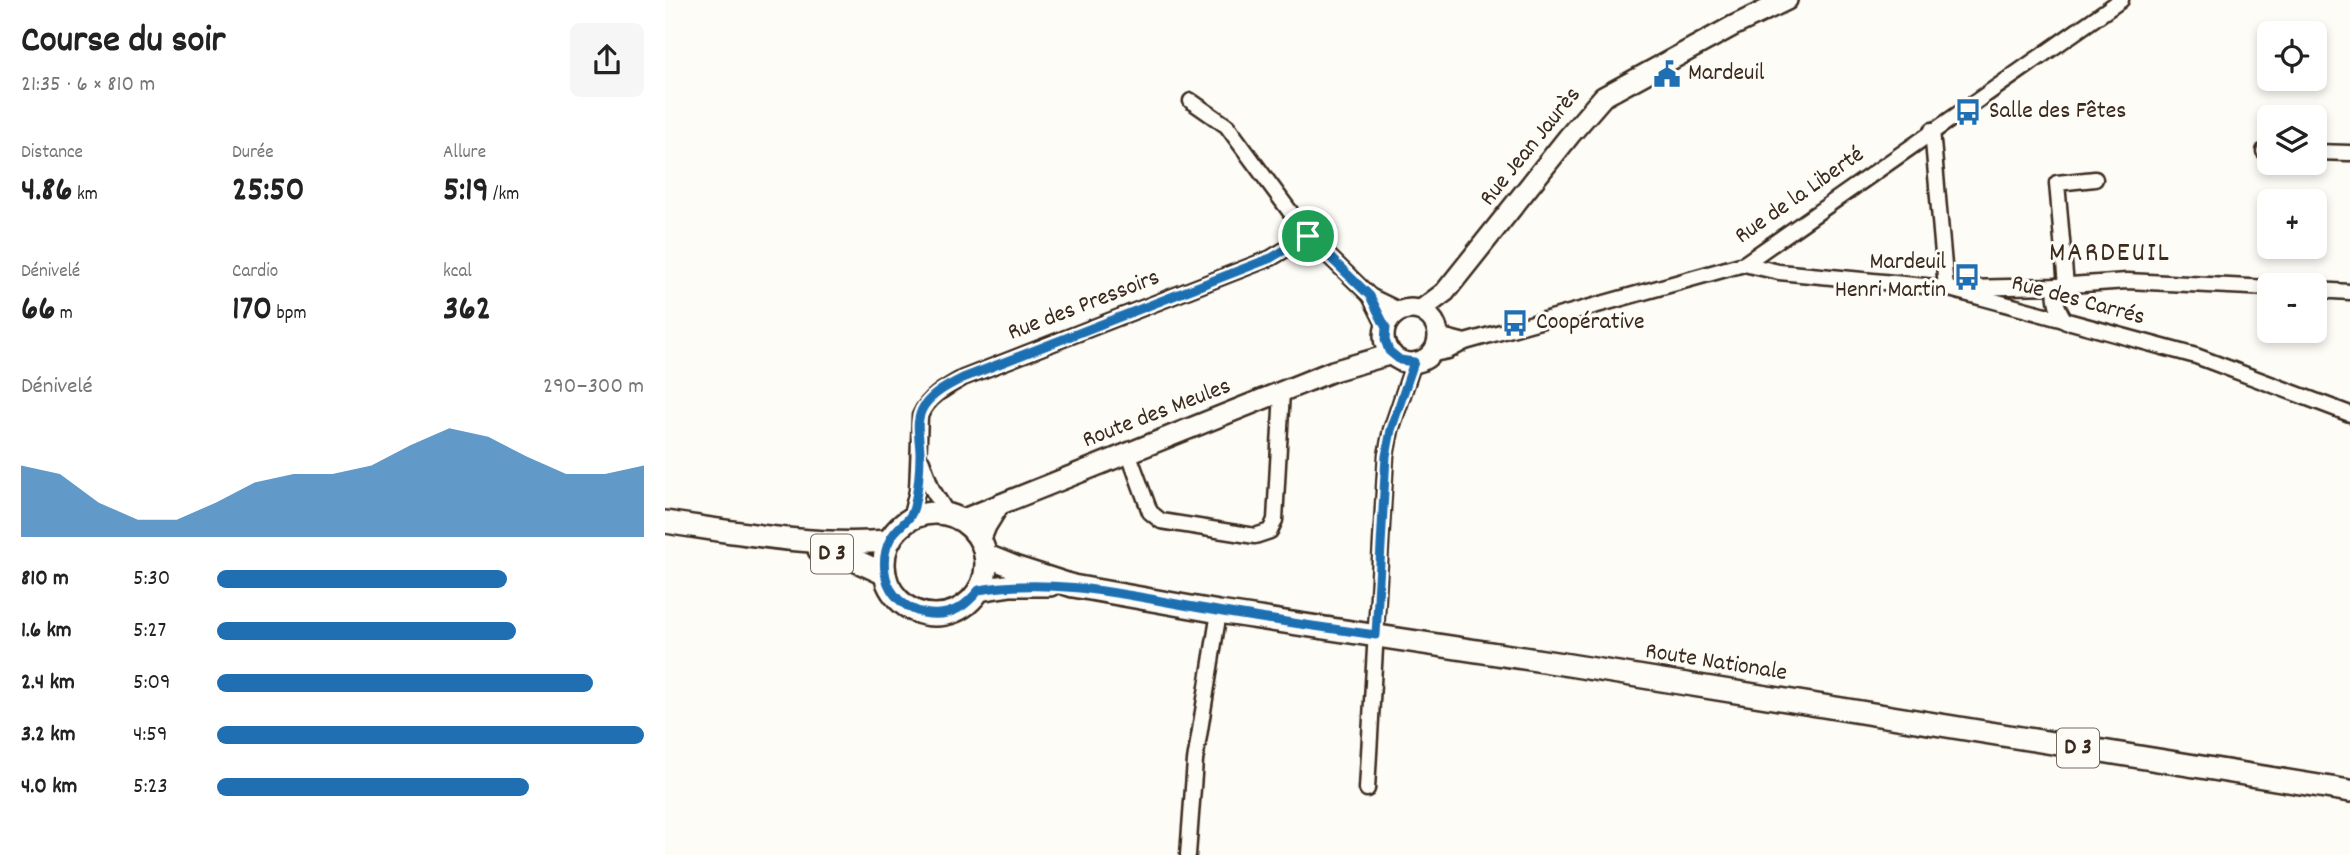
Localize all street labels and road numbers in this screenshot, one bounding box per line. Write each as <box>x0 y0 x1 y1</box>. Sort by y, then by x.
street label: Rue Jean Jaurès <box>1472 80 1590 214</box>
street label: Rue de la Liberté <box>1728 139 1872 253</box>
street label: Rue des Pressoirs <box>1003 261 1165 351</box>
street label: Rue des Carrés <box>2007 267 2149 335</box>
street label: Route des Meules <box>1078 370 1236 458</box>
road number: D 3 <box>811 534 853 574</box>
street label: Route Nationale <box>1643 635 1789 691</box>
road number: D 3 <box>2057 728 2099 768</box>

